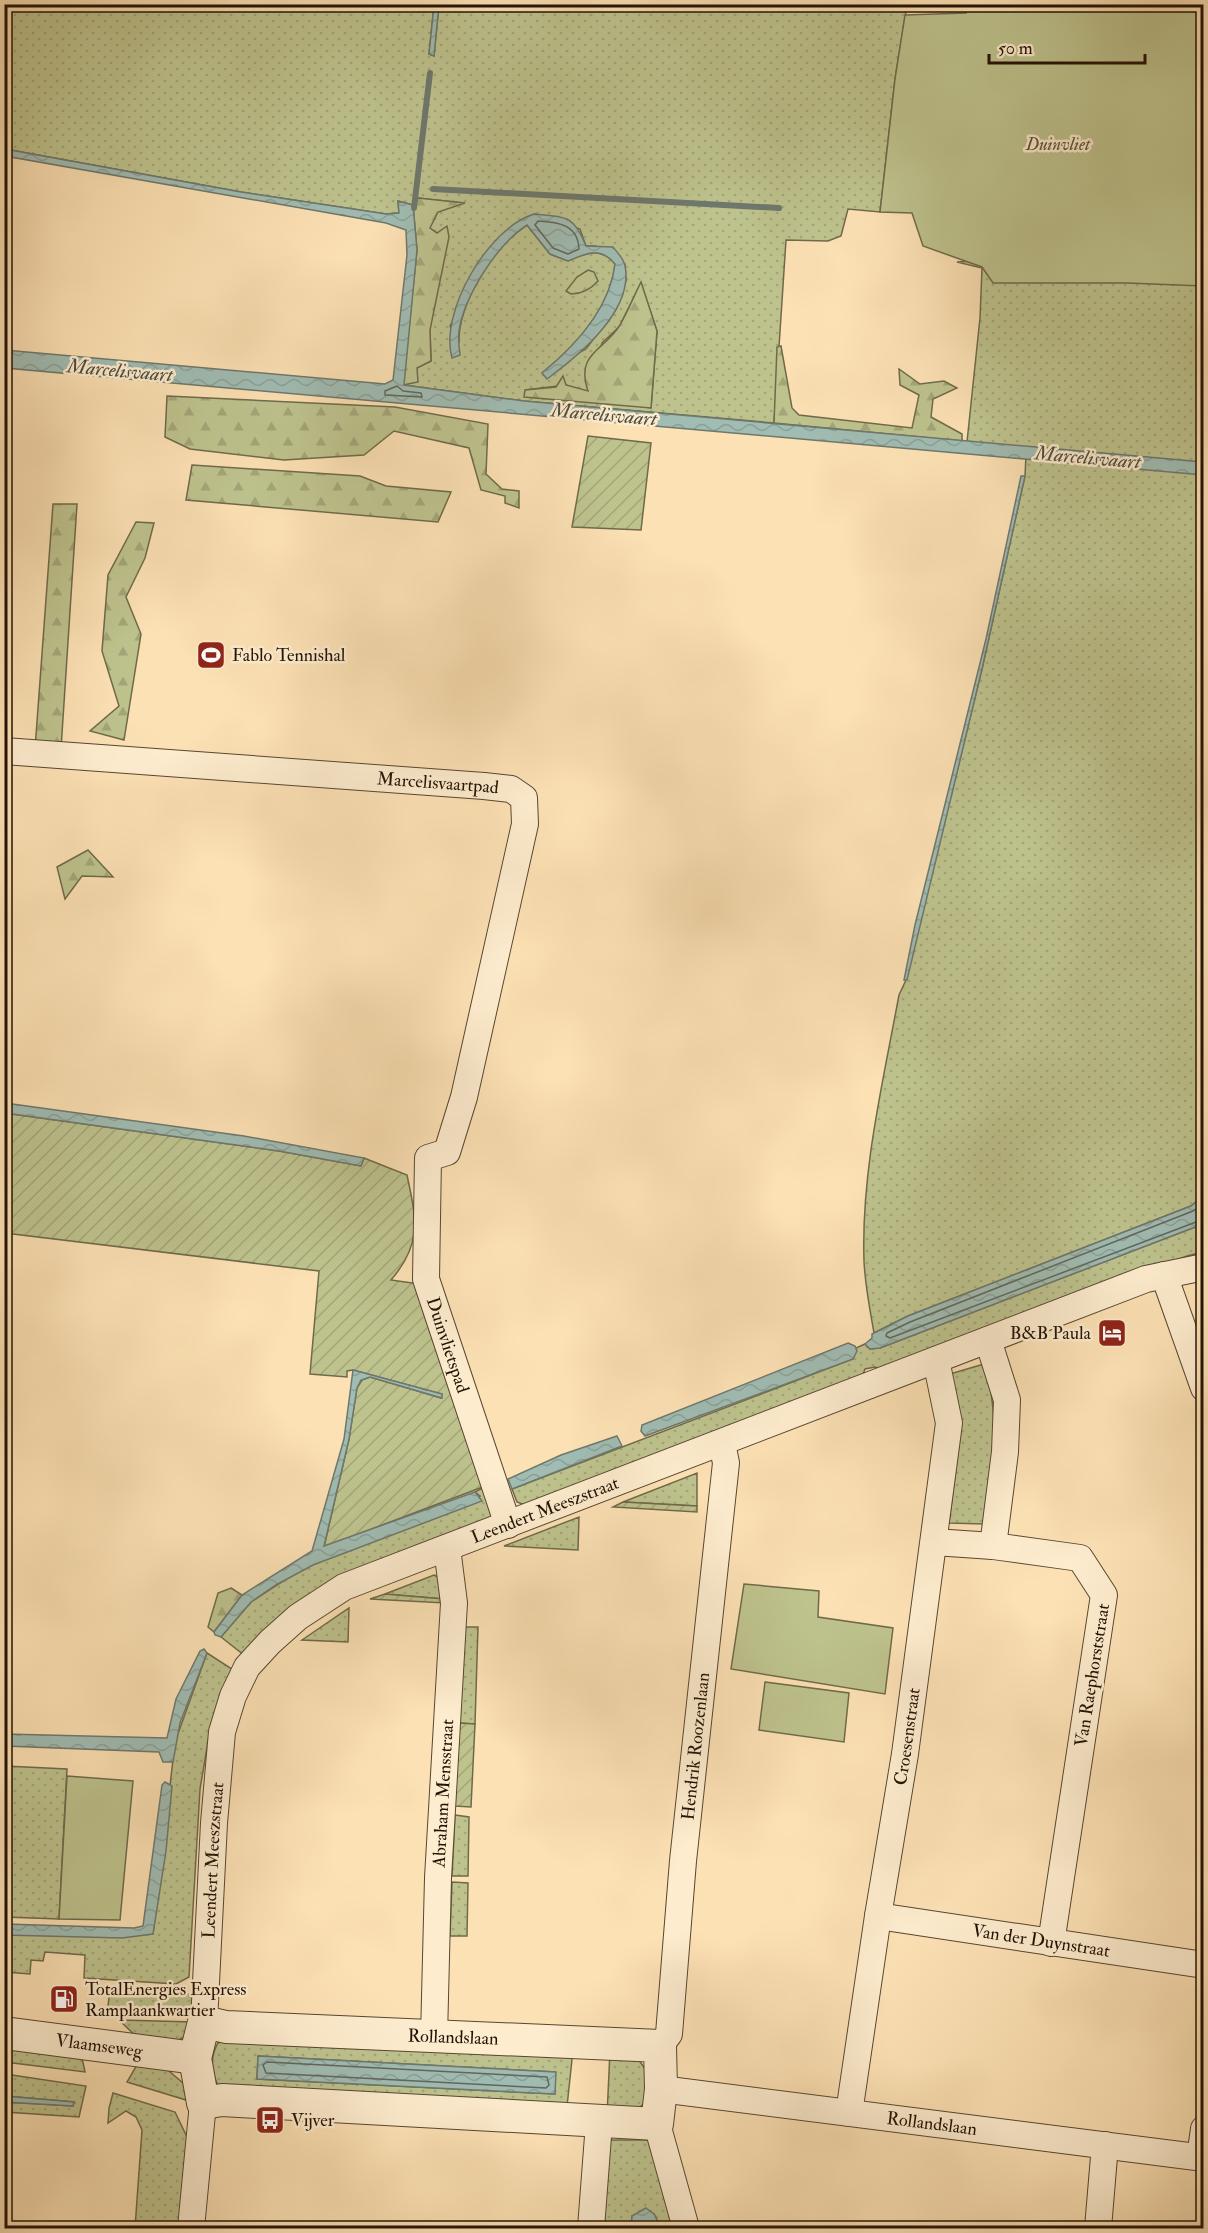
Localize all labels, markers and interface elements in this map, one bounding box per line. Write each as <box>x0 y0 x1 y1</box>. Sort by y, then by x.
scale bar <box>989 27 1145 65</box>
text: 50 m <box>998 37 1033 60</box>
park label: Duinvliet <box>1025 133 1091 156</box>
water label: Marcelisvaart <box>65 353 175 388</box>
water label: Marcelisvaart <box>549 397 659 432</box>
water label: Marcelisvaart <box>1033 440 1143 475</box>
sports icon: Fablo Tennishal <box>195 639 227 671</box>
place label: Fablo Tennishal <box>232 644 346 667</box>
street label: Marcelisvaartpad <box>376 767 500 800</box>
street label: Duinvlietspad <box>421 1294 474 1396</box>
hotel icon: B&B Paula <box>1096 1317 1128 1349</box>
place label: B&B Paula <box>1010 1322 1092 1345</box>
street label: Leendert Meeszstraat <box>468 1471 622 1549</box>
street label: Van Raephorststraat <box>1070 1602 1115 1748</box>
street label: Hendrik Roozenlaan <box>676 1671 715 1821</box>
street label: Croesenstraat <box>889 1686 926 1787</box>
street label: Abraham Mensstraat <box>428 1718 459 1869</box>
street label: Leendert Meeszstraat <box>197 1781 230 1939</box>
street label: Van der Duynstraat <box>971 1919 1112 1963</box>
place label: TotalEnergies Express Ramplaankwartier <box>85 1978 247 2022</box>
fuel station icon: TotalEnergies Express Ramplaankwartier <box>48 1983 80 2015</box>
street label: Rollandslaan <box>407 2024 499 2051</box>
street label: Vlaamseweg <box>54 2029 145 2063</box>
bus stop icon: Vijver <box>254 2104 286 2136</box>
street label: Rollandslaan <box>885 2107 978 2141</box>
place label: Vijver <box>291 2109 335 2132</box>

